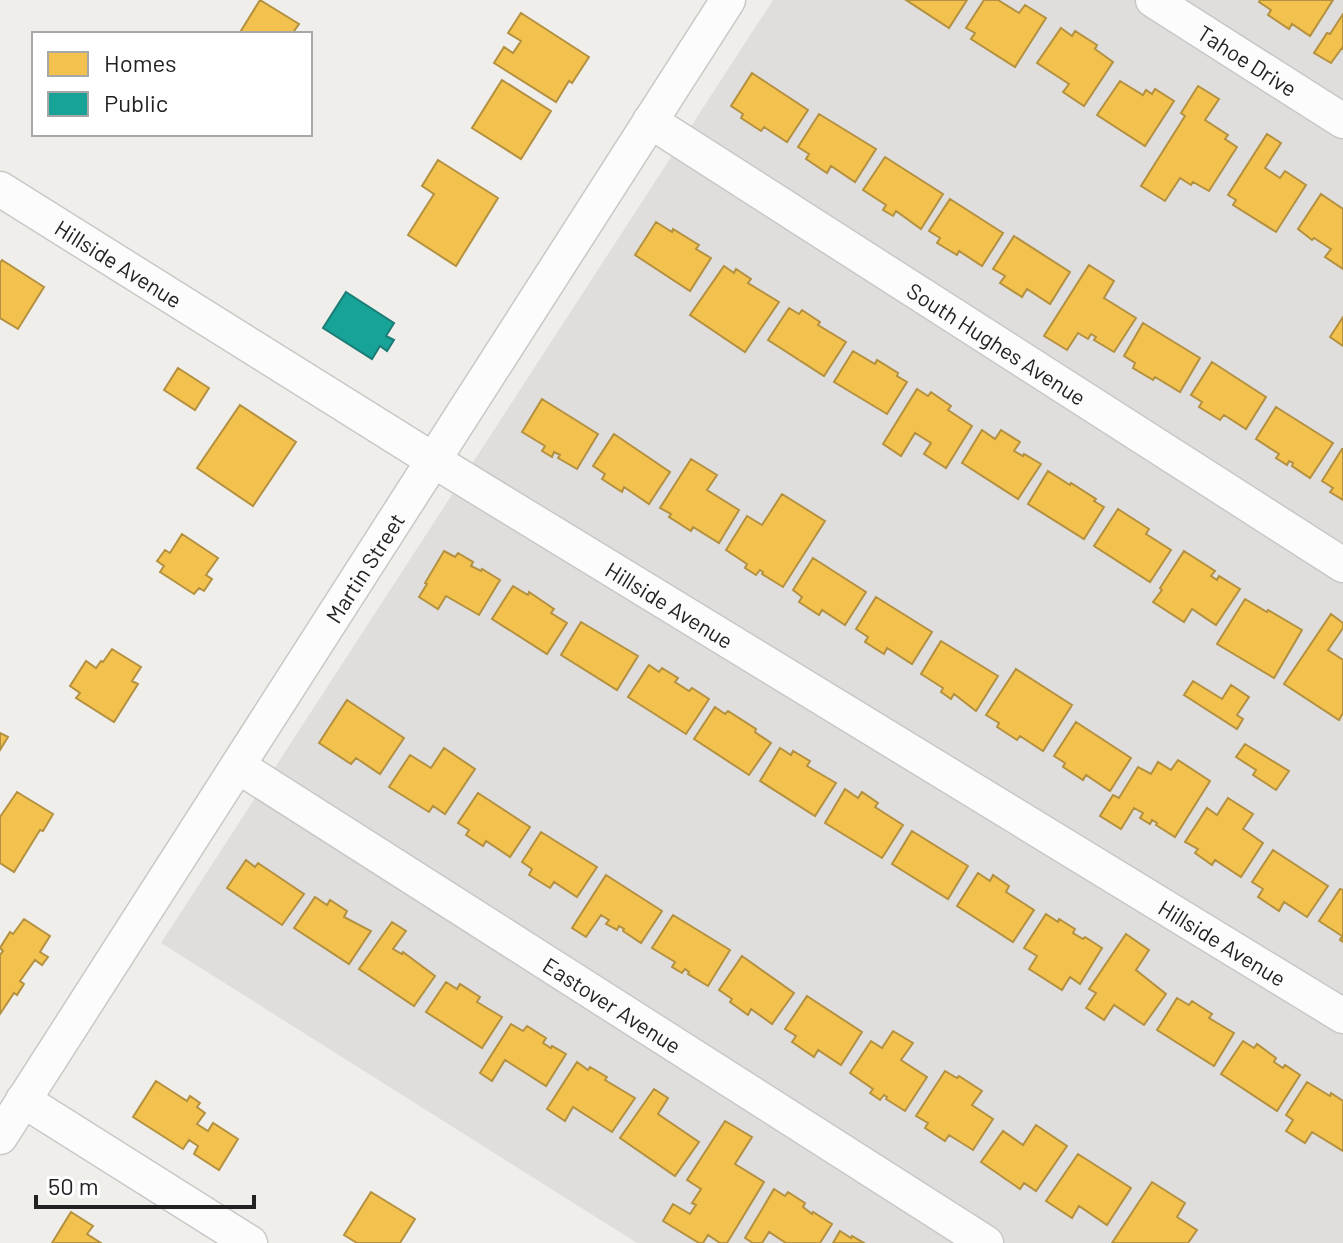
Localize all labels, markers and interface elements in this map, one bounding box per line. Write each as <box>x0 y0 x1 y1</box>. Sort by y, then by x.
street label: Tahoe Drive <box>1193 19 1302 101</box>
legend <box>32 32 312 136</box>
text: Homes <box>104 48 177 77</box>
text: Public <box>104 88 168 117</box>
street label: Hillside Avenue <box>51 214 187 313</box>
street label: South Hughes Avenue <box>903 276 1091 410</box>
street label: Martin Street <box>320 508 409 627</box>
street label: Hillside Avenue <box>601 556 738 653</box>
street label: Hillside Avenue <box>1154 894 1291 991</box>
street label: Eastover Avenue <box>539 951 686 1058</box>
scale bar <box>36 1159 254 1209</box>
text: 50 m <box>48 1171 99 1200</box>

